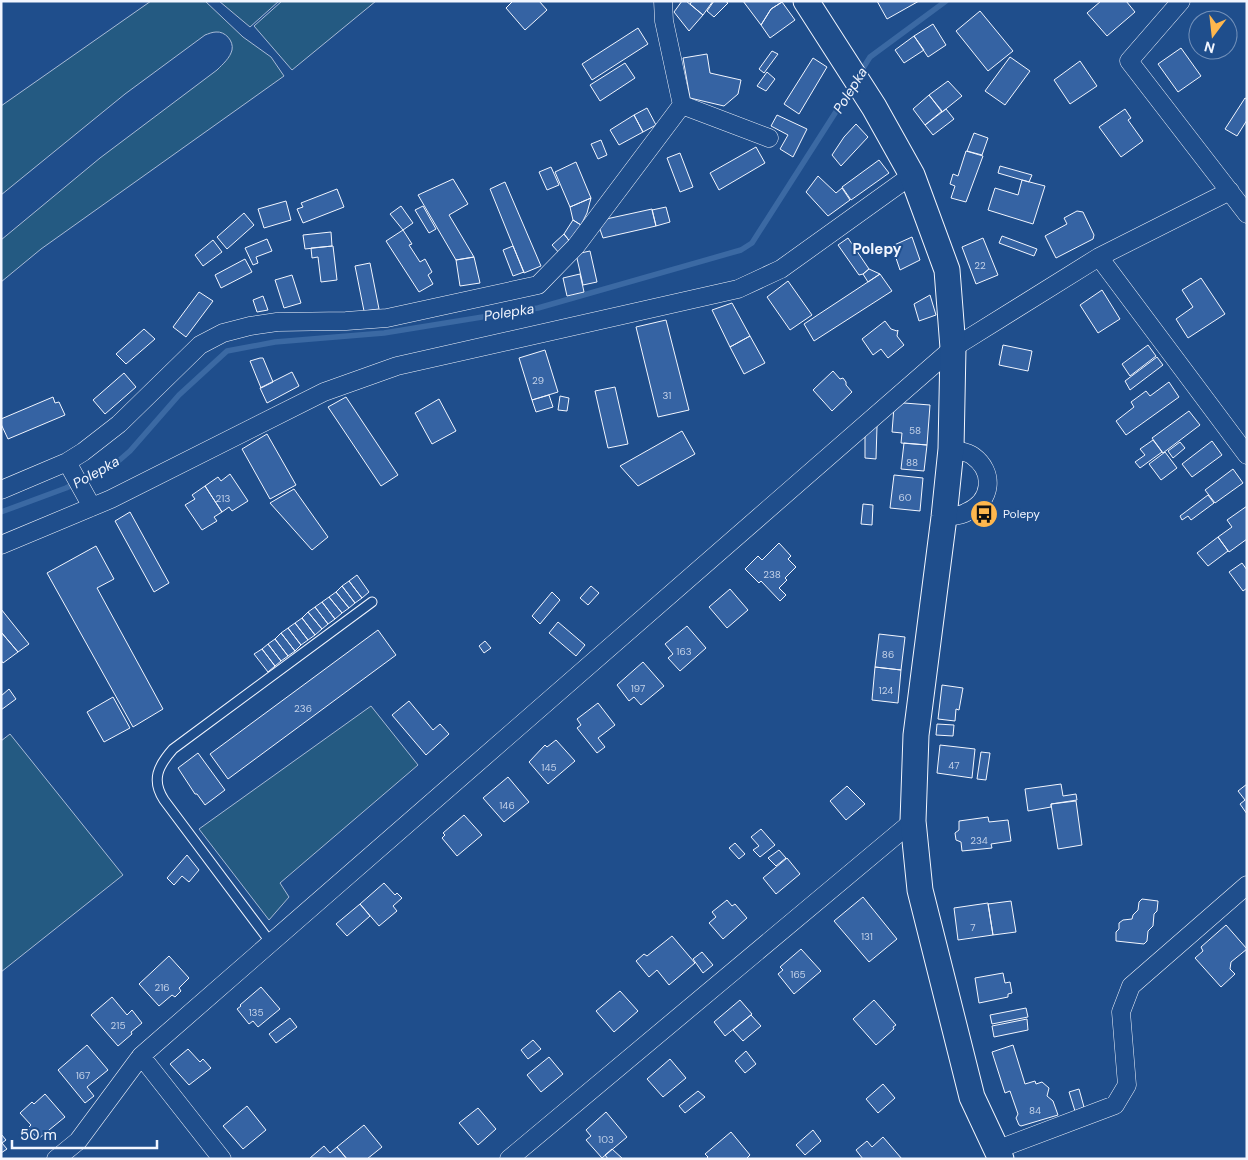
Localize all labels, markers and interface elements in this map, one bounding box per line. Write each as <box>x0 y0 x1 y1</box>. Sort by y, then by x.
north arrow <box>1188 10 1238 60</box>
text: N <box>1202 38 1217 58</box>
water label: Polepka <box>829 64 871 116</box>
district label: Polepy <box>852 239 902 259</box>
house number: 22 <box>974 259 986 272</box>
water label: Polepka <box>483 299 536 325</box>
house number: 29 <box>532 374 544 387</box>
house number: 31 <box>663 389 671 402</box>
house number: 58 <box>909 424 921 437</box>
water label: Polepka <box>69 452 123 492</box>
house number: 88 <box>906 456 918 469</box>
house number: 60 <box>898 491 912 504</box>
house number: 213 <box>216 492 230 505</box>
bus stop icon: Polepy <box>969 499 999 529</box>
place label: Polepy <box>1003 506 1040 522</box>
house number: 238 <box>763 568 781 581</box>
house number: 163 <box>676 645 692 658</box>
house number: 86 <box>882 648 894 661</box>
house number: 197 <box>631 682 645 695</box>
house number: 124 <box>879 684 893 697</box>
house number: 236 <box>294 702 312 715</box>
house number: 47 <box>948 759 960 772</box>
house number: 145 <box>541 761 557 774</box>
house number: 146 <box>499 799 515 812</box>
house number: 234 <box>970 834 988 847</box>
house number: 7 <box>970 921 976 934</box>
house number: 131 <box>861 930 873 943</box>
house number: 165 <box>790 968 806 981</box>
house number: 216 <box>154 981 170 994</box>
house number: 135 <box>248 1006 264 1019</box>
house number: 215 <box>111 1019 125 1032</box>
house number: 167 <box>76 1069 90 1082</box>
house number: 84 <box>1029 1104 1041 1117</box>
scale bar <box>12 1118 158 1150</box>
text: 50 m <box>20 1125 57 1145</box>
house number: 103 <box>598 1133 614 1146</box>

